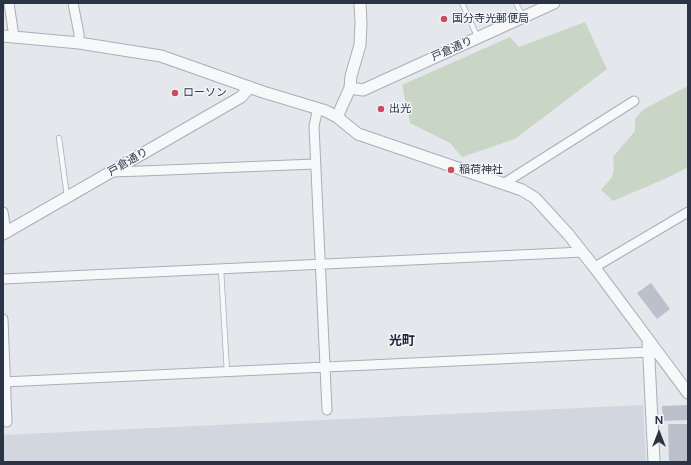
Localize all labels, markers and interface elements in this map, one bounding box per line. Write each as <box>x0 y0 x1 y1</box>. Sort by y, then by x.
place label: 国分寺光郵便局 <box>452 12 529 26</box>
marker: 国分寺光郵便局 <box>439 14 449 24</box>
street label: 戸倉通り <box>429 34 475 64</box>
place label: ローソン <box>183 86 227 100</box>
marker: ローソン <box>170 88 180 98</box>
place label: 出光 <box>389 102 411 116</box>
marker: 出光 <box>376 104 386 114</box>
street label: 戸倉通り <box>106 145 150 179</box>
place label: 稲荷神社 <box>459 163 503 177</box>
marker: 稲荷神社 <box>446 165 456 175</box>
district label: 光町 <box>389 333 415 349</box>
north arrow <box>639 413 679 453</box>
text: N <box>655 414 663 427</box>

